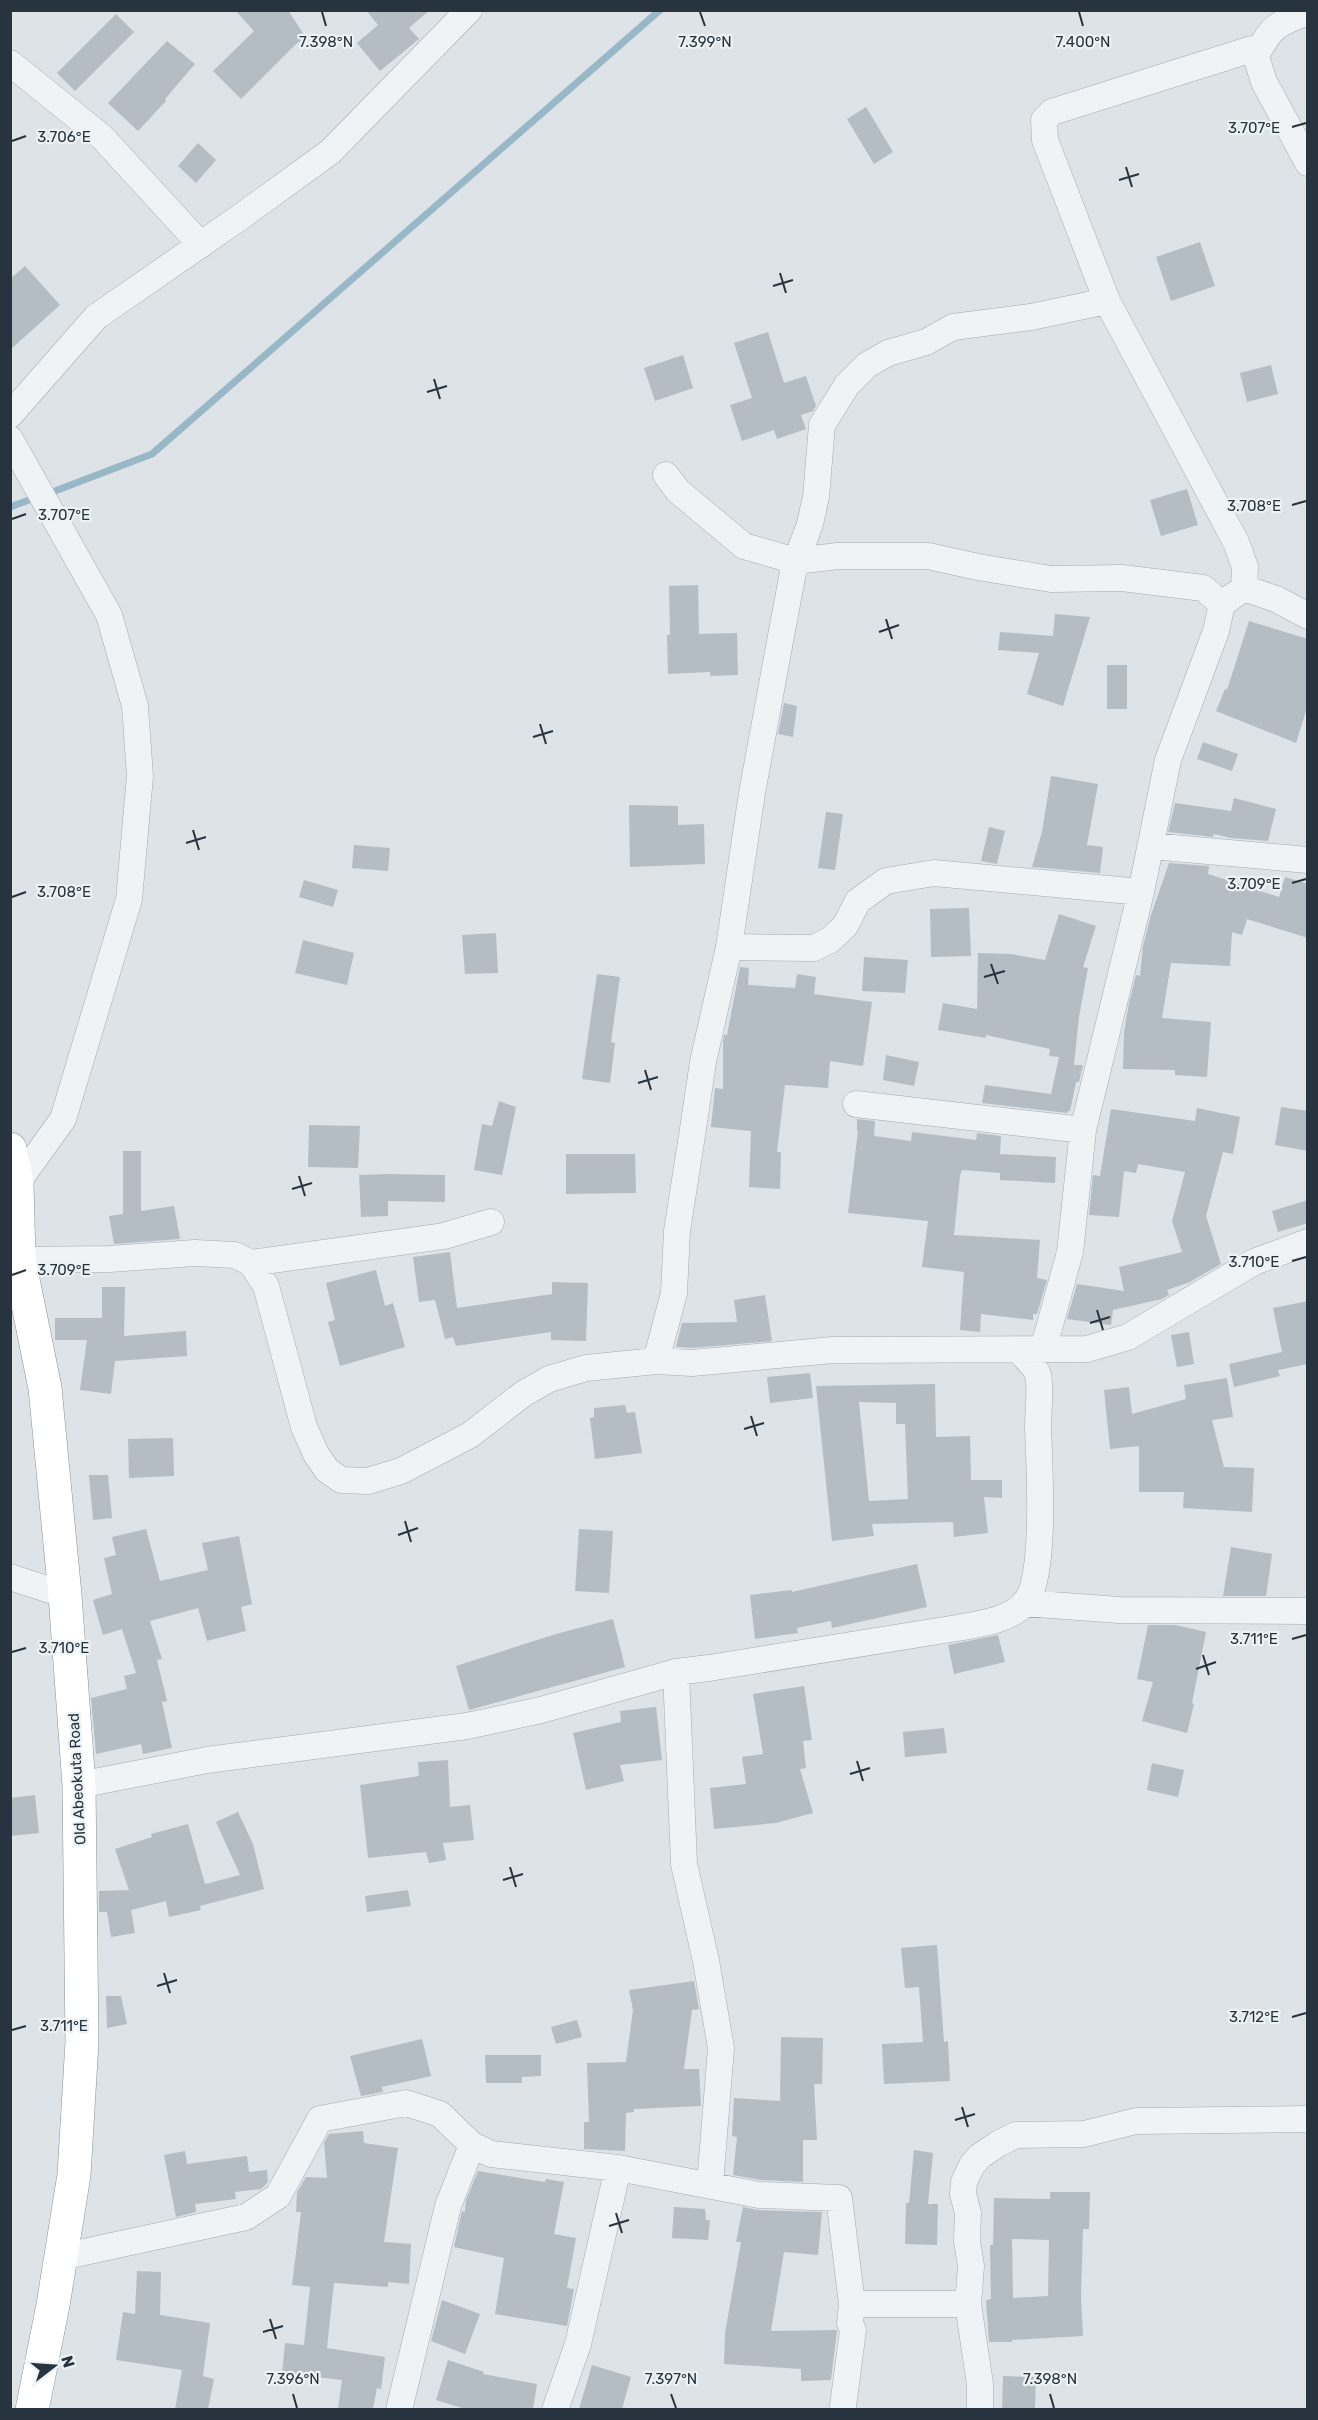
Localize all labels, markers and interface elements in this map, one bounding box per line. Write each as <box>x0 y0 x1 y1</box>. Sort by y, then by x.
text: 7.398°N <box>299 33 353 51</box>
text: 7.399°N <box>678 33 732 51</box>
text: 7.400°N <box>1056 33 1110 51</box>
text: 3.707°E <box>1228 119 1280 137</box>
text: 3.706°E <box>37 128 91 146</box>
text: 3.708°E <box>1227 497 1281 515</box>
text: 3.707°E <box>38 506 90 524</box>
text: 3.709°E <box>1227 875 1281 893</box>
text: 3.708°E <box>37 883 91 901</box>
text: 3.710°E <box>1229 1253 1279 1271</box>
text: 3.709°E <box>37 1261 91 1279</box>
text: 3.711°E <box>1230 1630 1278 1648</box>
text: 3.710°E <box>39 1639 89 1657</box>
street label: Old Abeokuta Road <box>65 1713 89 1845</box>
text: 3.712°E <box>1229 2008 1279 2026</box>
text: 3.711°E <box>40 2017 88 2035</box>
north arrow <box>24 2336 84 2396</box>
text: N <box>57 2353 79 2370</box>
text: 7.396°N <box>266 2370 320 2388</box>
text: 7.397°N <box>645 2370 697 2388</box>
text: 7.398°N <box>1023 2370 1077 2388</box>

